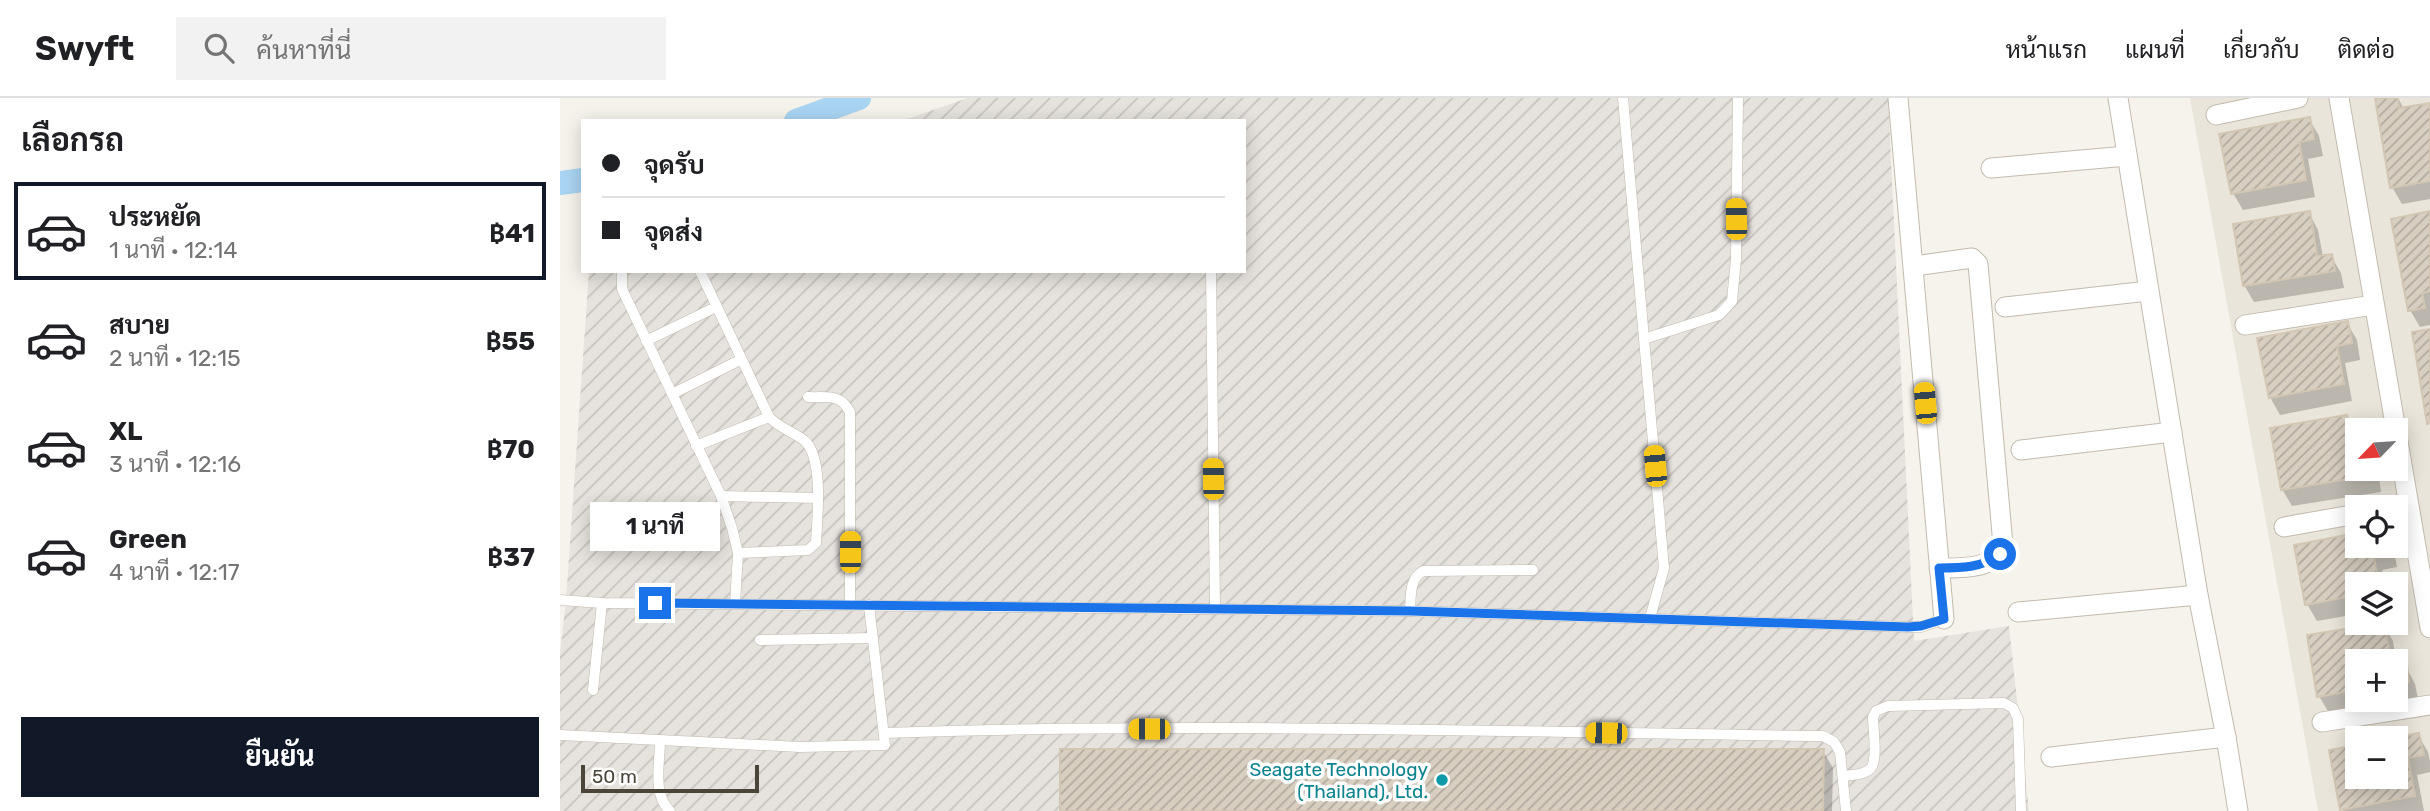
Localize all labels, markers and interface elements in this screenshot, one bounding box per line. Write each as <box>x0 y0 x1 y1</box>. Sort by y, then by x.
search box <box>176 17 666 80</box>
text: Swyft <box>35 29 134 68</box>
icon: search <box>200 29 238 67</box>
text: ค้นหาที่นี่ <box>256 35 351 66</box>
text: หน้าแรก <box>2006 36 2087 64</box>
text: แผนที่ <box>2125 36 2185 64</box>
text: เกี่ยวกับ <box>2223 36 2300 64</box>
text: ติดต่อ <box>2338 36 2395 64</box>
text: เลือกรถ <box>21 121 124 159</box>
text: จุดรับ <box>644 150 705 181</box>
car <box>1726 198 1747 240</box>
icon: car <box>25 200 88 263</box>
text: ประหยัด <box>109 202 202 233</box>
text: จุดส่ง <box>644 217 703 248</box>
text: ฿41 <box>489 218 535 249</box>
text: 1 นาที · 12:14 <box>109 236 238 264</box>
icon: car <box>25 308 88 371</box>
text: สบาย <box>109 310 170 341</box>
text: ฿55 <box>486 326 535 357</box>
text: 2 นาที · 12:15 <box>109 344 241 372</box>
car <box>1913 381 1938 425</box>
icon: car <box>25 416 88 479</box>
text: XL <box>109 416 142 447</box>
north arrow <box>2345 418 2408 481</box>
map controls <box>2345 418 2408 789</box>
text: ฿70 <box>487 434 535 465</box>
car <box>1643 444 1668 488</box>
text: 3 นาที · 12:16 <box>109 450 241 478</box>
car <box>1203 458 1224 500</box>
button: locate <box>2345 495 2408 558</box>
callout: 1 นาที <box>590 502 720 550</box>
text: 1 นาที <box>626 512 684 540</box>
icon: car <box>25 524 88 587</box>
text: Green <box>109 524 187 555</box>
car <box>840 531 861 573</box>
route start <box>1984 538 2016 570</box>
text: ฿37 <box>487 542 535 573</box>
text: 4 นาที · 12:17 <box>109 558 240 586</box>
button: layers <box>2345 572 2408 635</box>
route end <box>639 587 671 619</box>
button: + <box>2345 649 2408 712</box>
button: ยืนยัน <box>21 717 539 797</box>
car <box>1129 719 1171 740</box>
car <box>1585 722 1628 744</box>
button: − <box>2345 726 2408 789</box>
place label: Seagate Technology (Thailand), Ltd. <box>1249 758 1428 803</box>
scale bar <box>581 762 760 794</box>
text: 50 m <box>592 765 637 788</box>
marker: Seagate Technology (Thailand), Ltd. <box>1434 772 1450 788</box>

